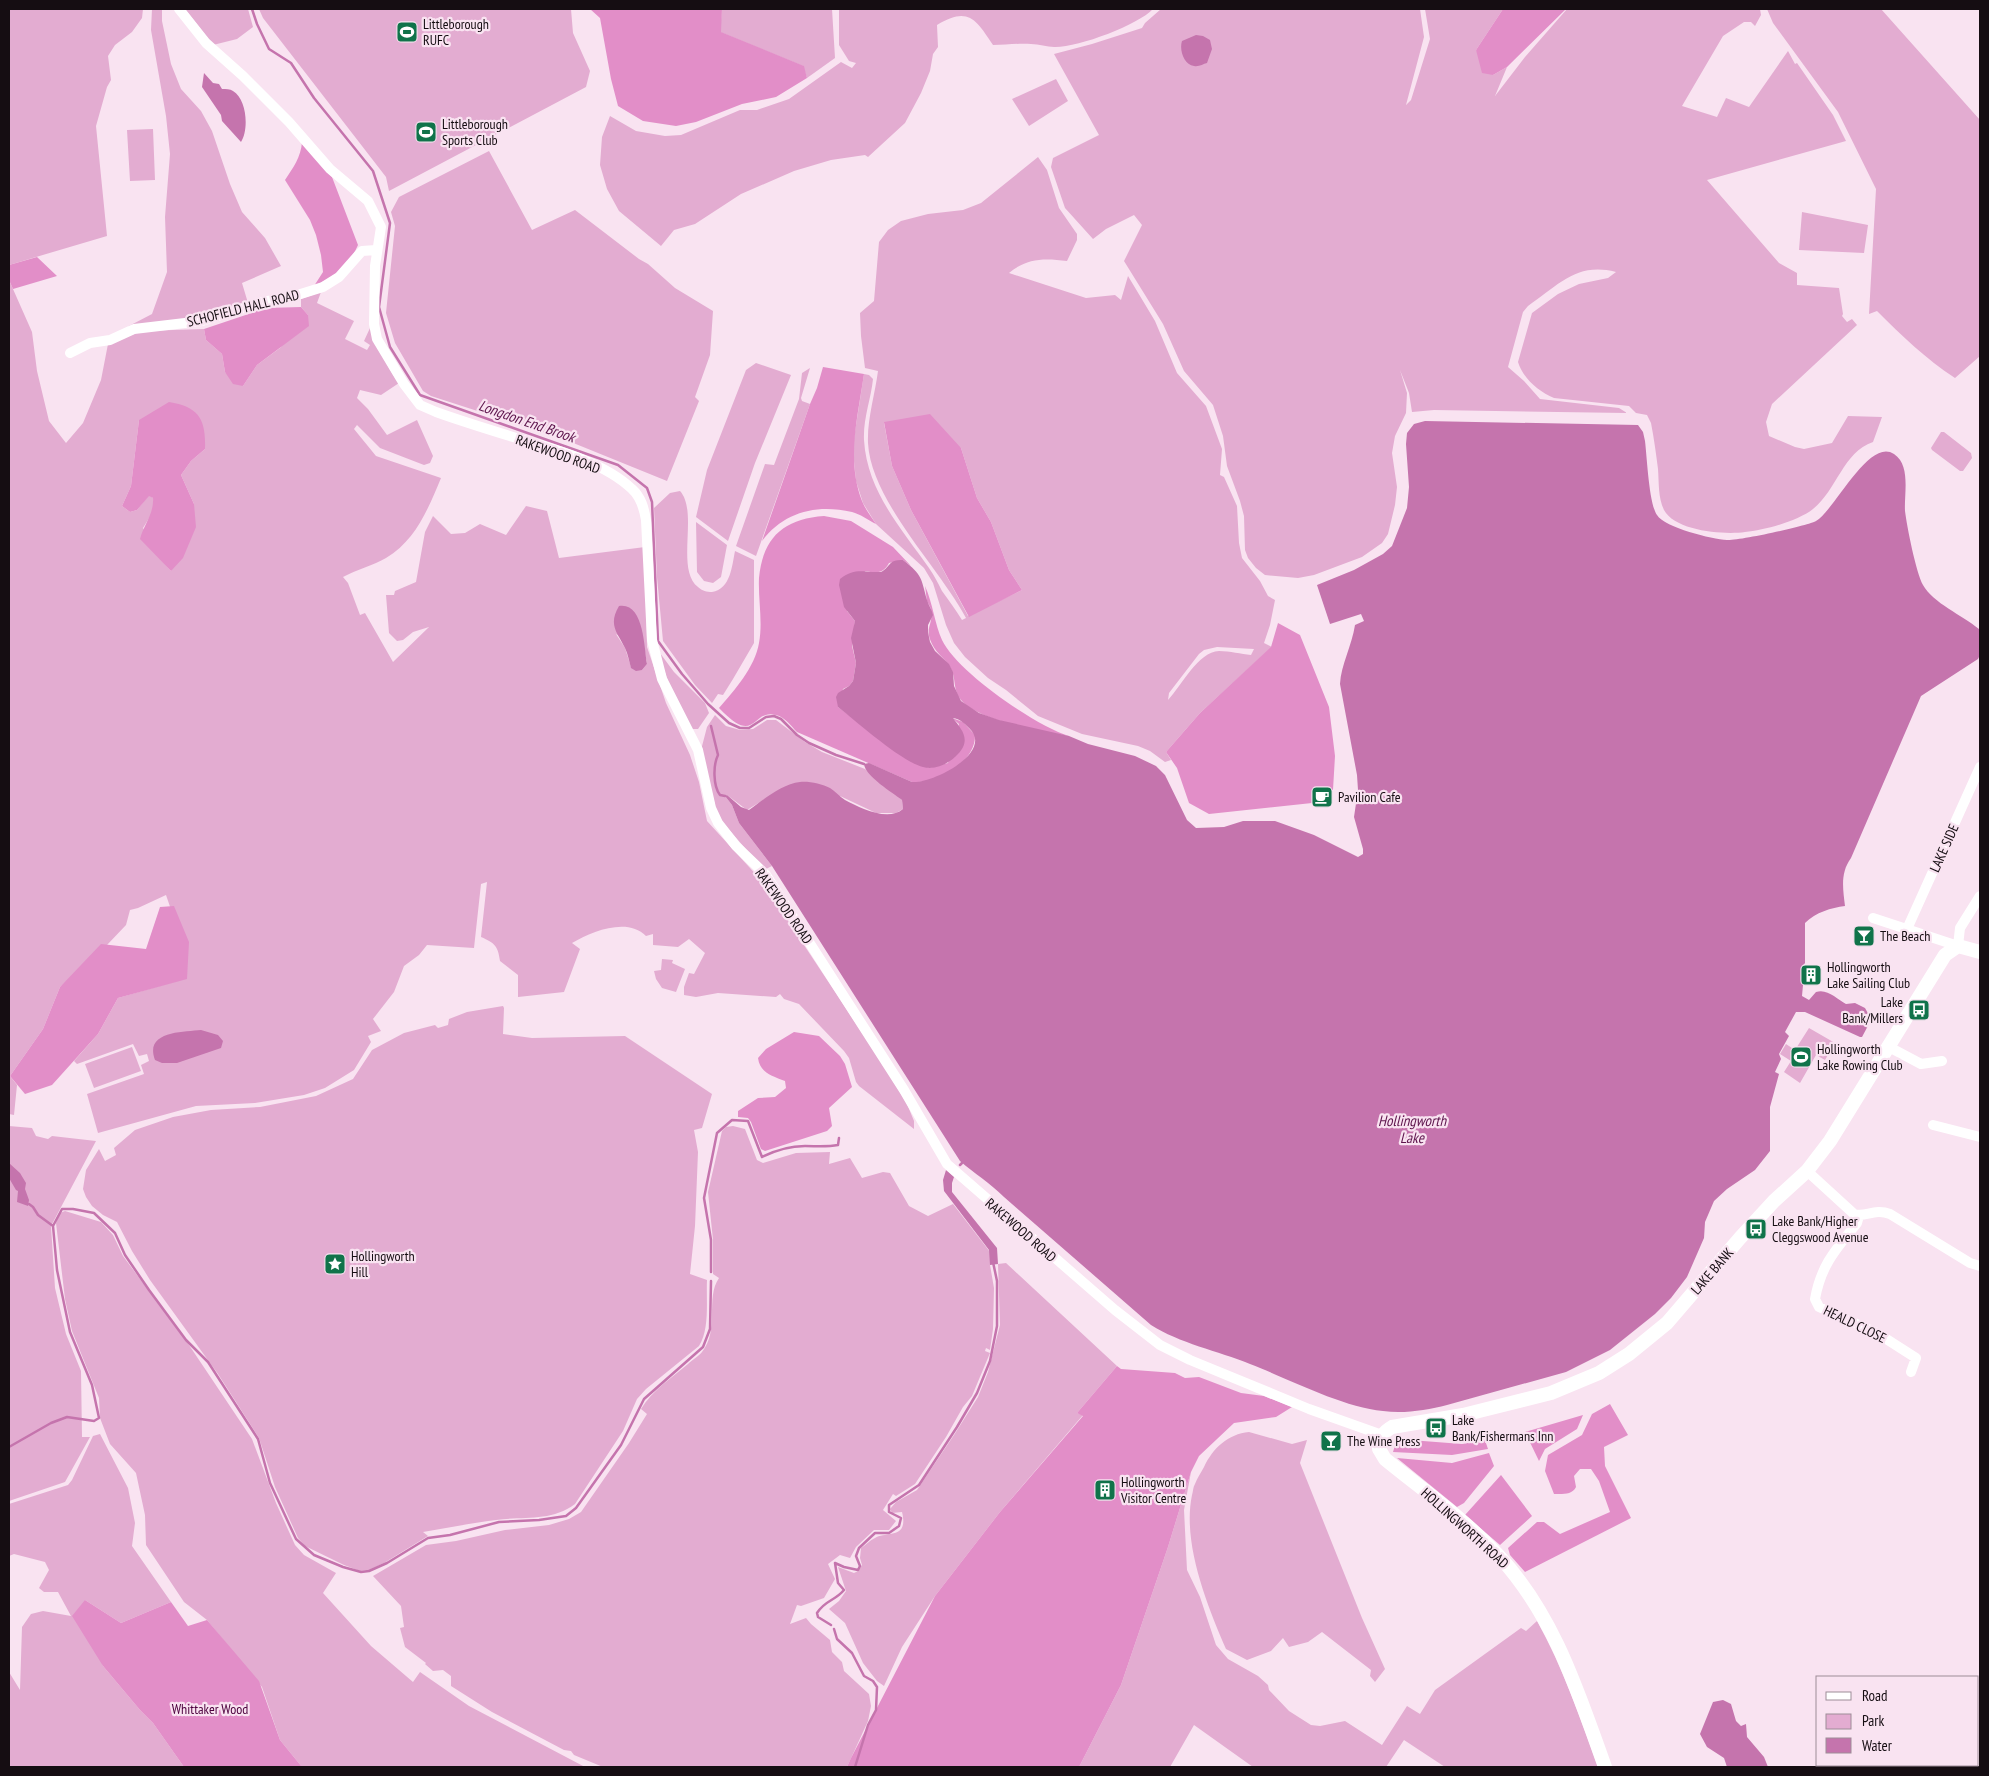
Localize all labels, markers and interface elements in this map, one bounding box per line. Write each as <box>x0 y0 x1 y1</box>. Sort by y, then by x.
place label: Littleborough RUFC <box>423 15 489 49</box>
sports icon: Littleborough RUFC <box>395 20 419 44</box>
place label: Littleborough Sports Club <box>442 115 508 149</box>
sports icon: Littleborough Sports Club <box>414 120 438 144</box>
street label: SCHOFIELD HALL ROAD <box>185 285 301 331</box>
water label: Longdon End Brook <box>476 396 580 447</box>
street label: RAKEWOOD ROAD <box>513 430 603 478</box>
cafe icon: Pavilion Cafe <box>1310 785 1334 809</box>
place label: Pavilion Cafe <box>1338 788 1401 806</box>
street label: LAKE SIDE <box>1925 821 1963 875</box>
street label: RAKEWOOD ROAD <box>751 865 817 947</box>
bar icon: The Beach <box>1852 924 1876 948</box>
place label: The Beach <box>1880 927 1930 945</box>
place label: Hollingworth Lake Sailing Club <box>1827 958 1910 992</box>
building icon: Hollingworth Lake Sailing Club <box>1799 963 1823 987</box>
place label: Lake Bank/Millers <box>1842 993 1903 1027</box>
bus stop icon: Lake Bank/Millers <box>1907 998 1931 1022</box>
place label: Hollingworth Lake Rowing Club <box>1817 1040 1903 1074</box>
sports icon: Hollingworth Lake Rowing Club <box>1789 1045 1813 1069</box>
water label: Hollingworth Lake <box>1378 1111 1448 1147</box>
street label: RAKEWOOD ROAD <box>982 1194 1060 1266</box>
place label: Lake Bank/Higher Cleggswood Avenue <box>1772 1212 1869 1246</box>
bus stop icon: Lake Bank/Higher Cleggswood Avenue <box>1744 1217 1768 1241</box>
street label: LAKE BANK <box>1687 1244 1737 1298</box>
place label: Hollingworth Hill <box>351 1247 415 1281</box>
place icon: Hollingworth Hill <box>323 1252 347 1276</box>
street label: HEALD CLOSE <box>1821 1301 1889 1347</box>
place label: Lake Bank/Fishermans Inn <box>1452 1411 1553 1445</box>
bus stop icon: Lake Bank/Fishermans Inn <box>1424 1416 1448 1440</box>
bar icon: The Wine Press <box>1319 1429 1343 1453</box>
place label: The Wine Press <box>1347 1432 1421 1450</box>
place label: Hollingworth Visitor Centre <box>1120 1473 1187 1507</box>
building icon: Hollingworth Visitor Centre <box>1093 1478 1117 1502</box>
street label: HOLLINGWORTH ROAD <box>1417 1484 1513 1572</box>
legend <box>1816 1676 1979 1766</box>
text: Road <box>1862 1686 1888 1705</box>
park label: Whittaker Wood <box>172 1700 248 1718</box>
text: Park <box>1862 1711 1884 1730</box>
text: Water <box>1862 1736 1893 1755</box>

